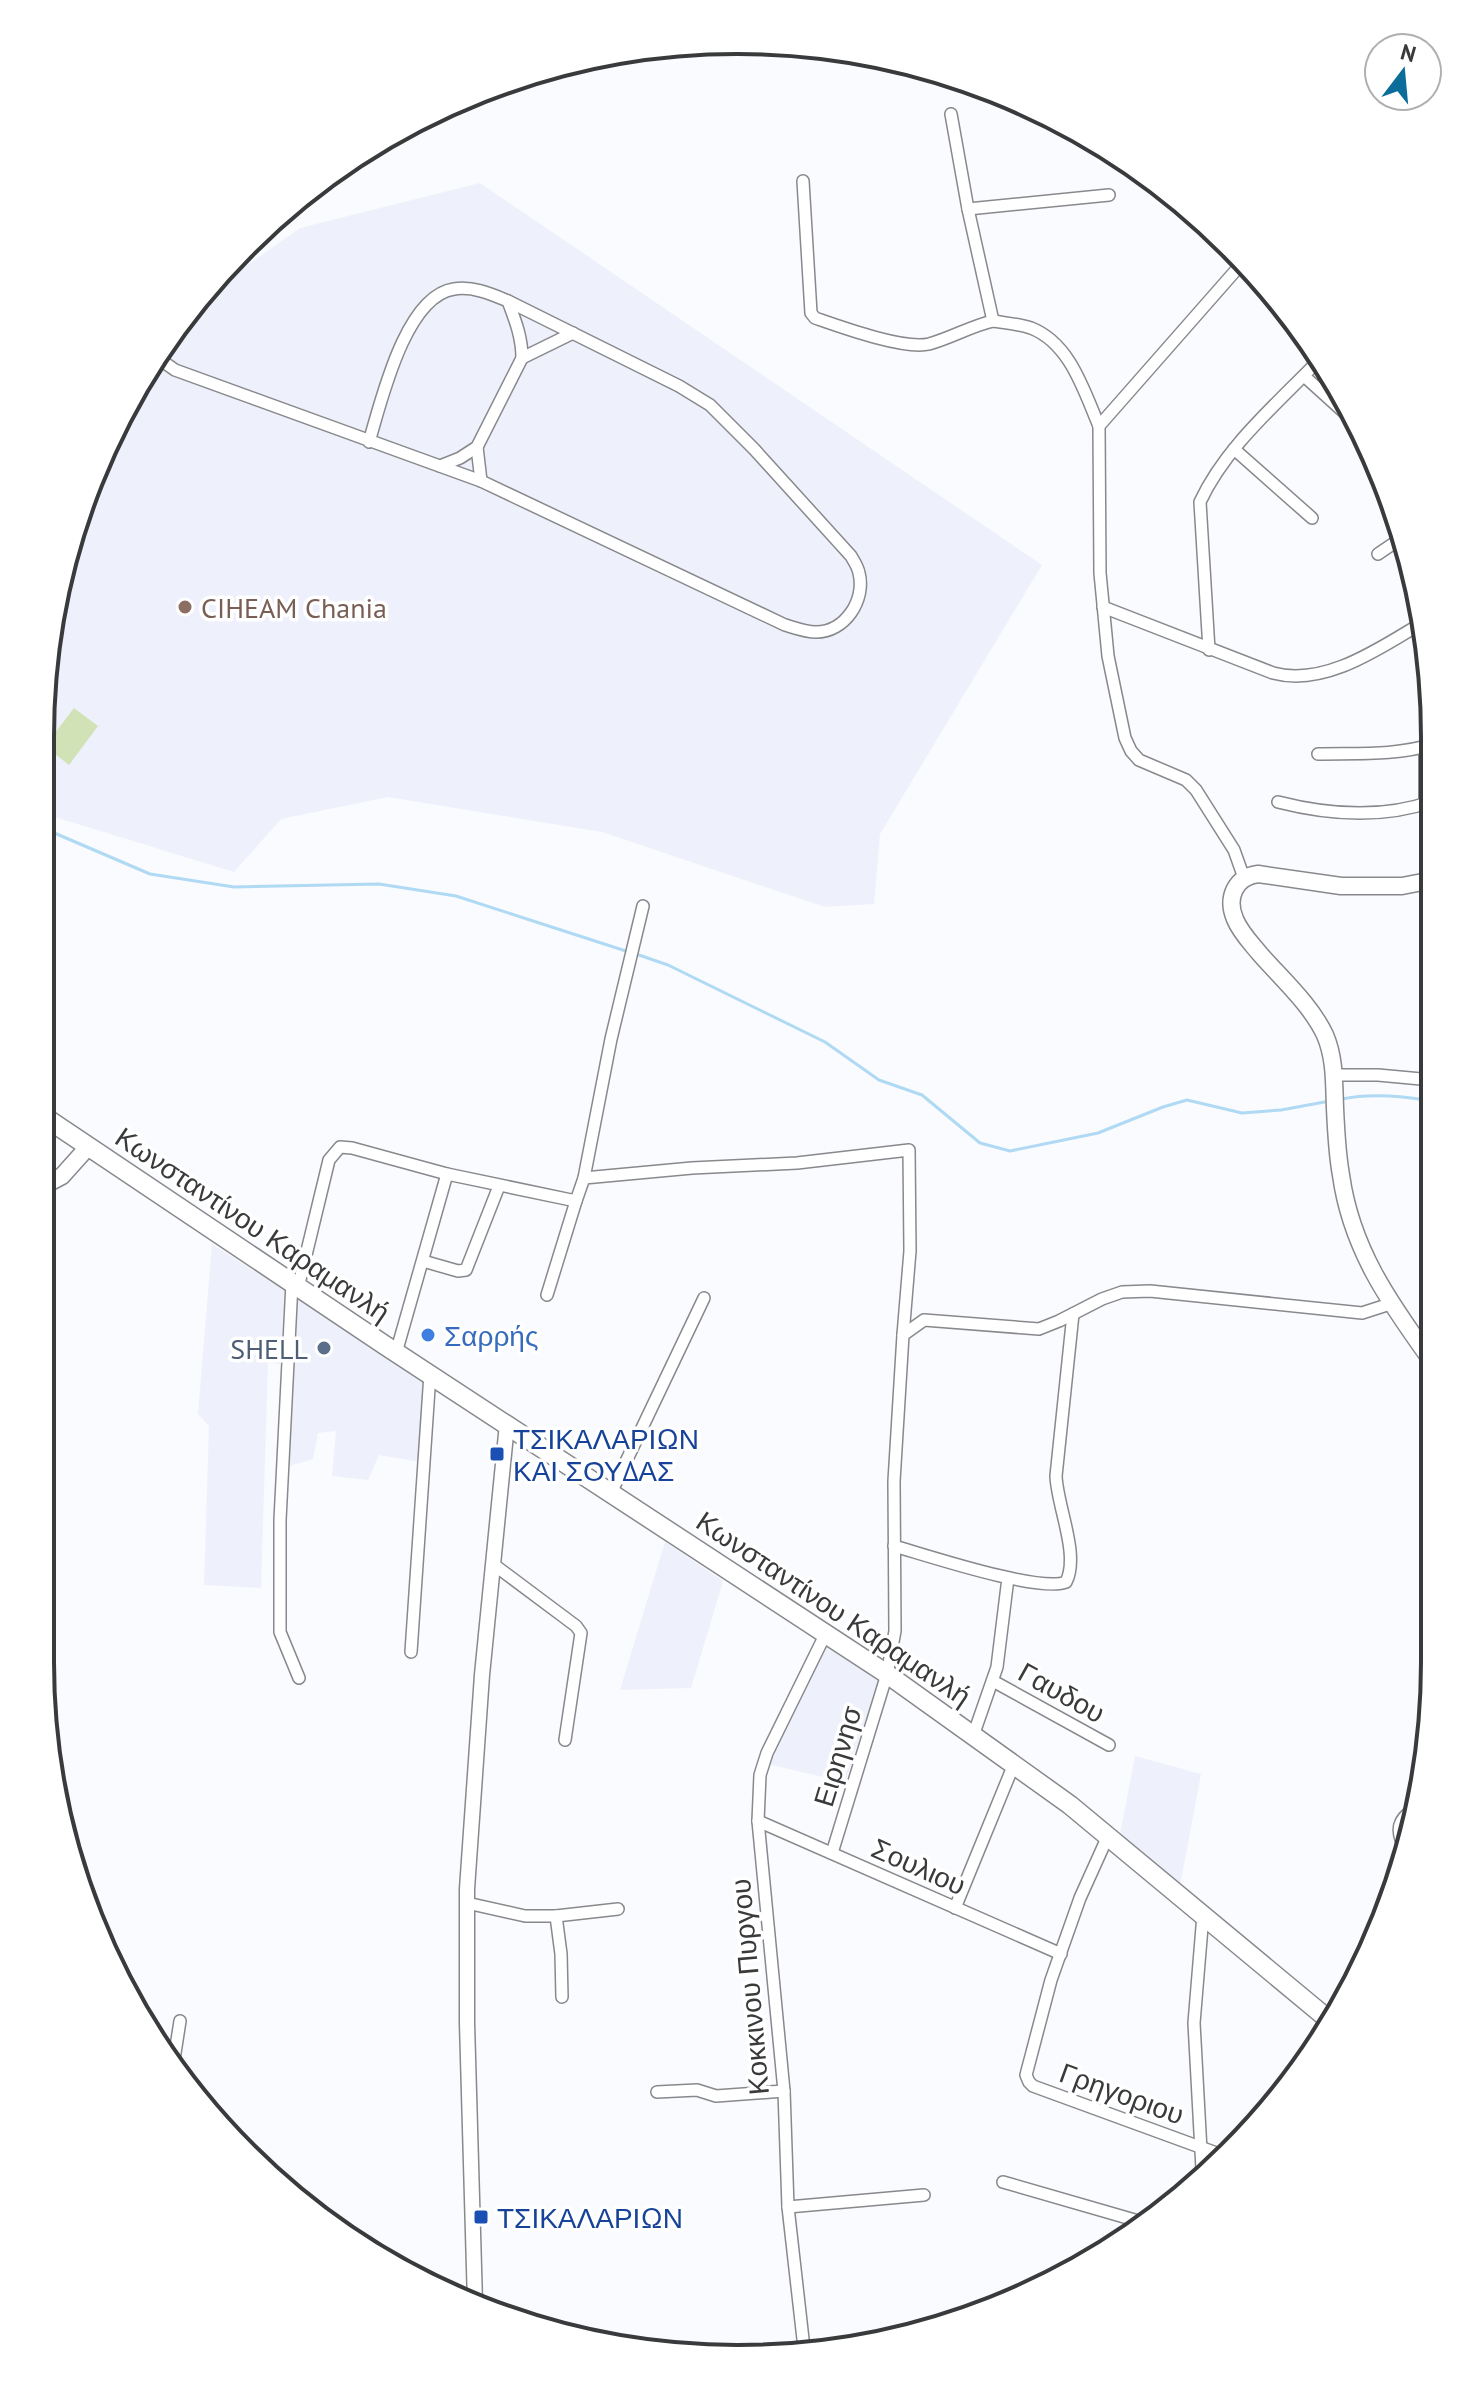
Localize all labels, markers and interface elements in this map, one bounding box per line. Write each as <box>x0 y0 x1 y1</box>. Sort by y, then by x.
north arrow <box>1363 32 1443 112</box>
text: N <box>1398 37 1419 68</box>
place label: CIHEAM Chania <box>201 589 387 626</box>
marker: CIHEAM Chania <box>176 598 194 616</box>
street label: Κωνσταντίνου Καραμανλή <box>108 1118 398 1330</box>
place label: Σαρρής <box>444 1317 538 1354</box>
marker: Σαρρής <box>419 1326 437 1344</box>
place label: SHELL <box>230 1330 308 1367</box>
marker: SHELL <box>315 1339 333 1357</box>
place label: ΤΣΙΚΑΛΑΡΙΩΝ ΚΑΙ ΣΟΥΔΑΣ <box>513 1420 699 1489</box>
marker: ΤΣΙΚΑΛΑΡΙΩΝ ΚΑΙ ΣΟΥΔΑΣ <box>488 1445 506 1463</box>
street label: Κωνσταντίνου Καραμανλή <box>689 1502 979 1714</box>
street label: Γαυδου <box>1012 1653 1112 1731</box>
street label: Ειρηνησ <box>804 1701 870 1811</box>
street label: Σουλιου <box>866 1829 972 1903</box>
street label: Κοκκινου Πυργου <box>721 1877 777 2097</box>
street label: Γρηγοριου <box>1055 2053 1189 2133</box>
place label: ΤΣΙΚΑΛΑΡΙΩΝ <box>497 2199 683 2236</box>
marker: ΤΣΙΚΑΛΑΡΙΩΝ <box>472 2208 490 2226</box>

